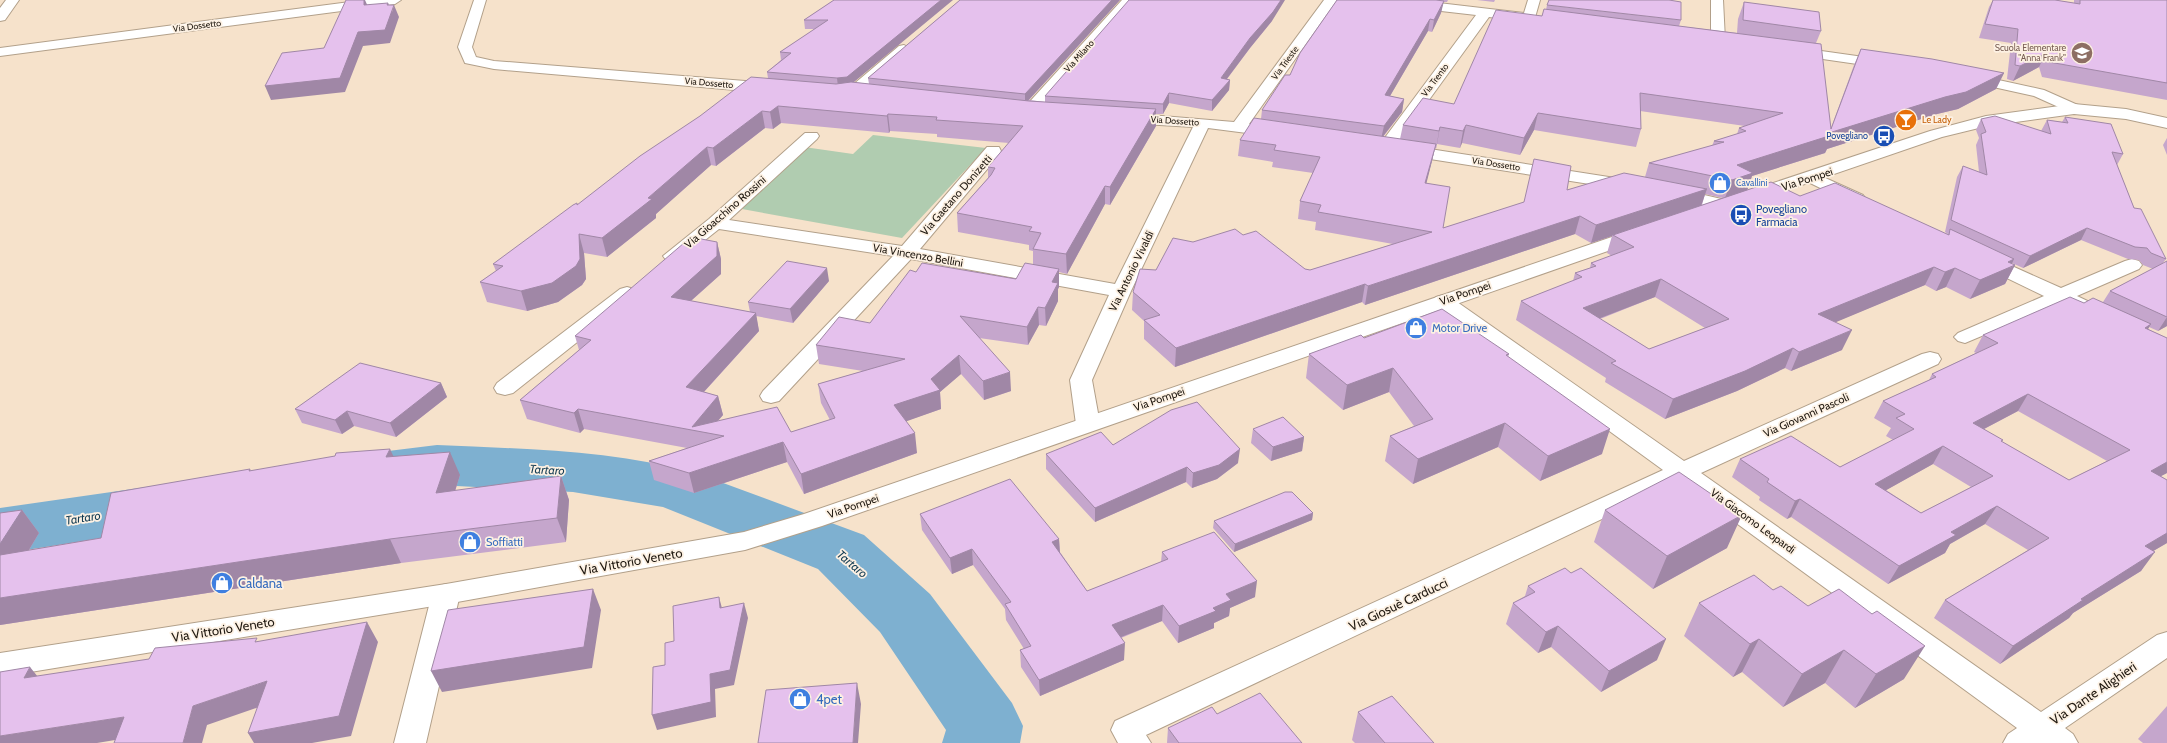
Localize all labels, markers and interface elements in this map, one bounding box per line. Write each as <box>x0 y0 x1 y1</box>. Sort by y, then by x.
street label: Via Dossetto <box>172 17 222 34</box>
street label: Via Milano <box>1061 37 1096 74</box>
school or university icon: Scuola Elementare "Anna Frank" <box>2069 40 2095 66</box>
place label: Scuola Elementare "Anna Frank" <box>1995 42 2066 63</box>
street label: Via Trieste <box>1269 43 1301 82</box>
street label: Via Trento <box>1419 61 1451 98</box>
street label: Via Dossetto <box>684 75 734 90</box>
bar icon: Le Lady <box>1893 107 1919 133</box>
street label: Via Dossetto <box>1150 113 1200 128</box>
place label: Le Lady <box>1922 114 1952 125</box>
bus stop icon: Povegliano <box>1871 123 1897 149</box>
place label: Povegliano <box>1826 130 1868 141</box>
street label: Via Gaetano Donizetti <box>917 152 995 238</box>
street label: Via Dossetto <box>1471 154 1521 173</box>
street label: Via Pompei <box>1780 164 1834 194</box>
shop icon: Cavallini <box>1707 170 1733 196</box>
street label: Via Gioacchino Rossini <box>681 173 769 251</box>
place label: Cavallini <box>1736 177 1768 188</box>
bus stop icon: Povegliano Farmacia <box>1728 202 1754 228</box>
place label: Povegliano Farmacia <box>1756 202 1807 229</box>
street label: Via Antonio Vivaldi <box>1105 228 1157 314</box>
street label: Via Vincenzo Bellini <box>872 240 964 270</box>
street label: Via Pompei <box>1438 278 1492 308</box>
shop icon: Motor Drive <box>1403 315 1429 341</box>
place label: Motor Drive <box>1432 321 1487 335</box>
street label: Via Pompei <box>1132 384 1186 414</box>
street label: Via Giovanni Pascoli <box>1761 390 1851 440</box>
water label: Tartaro <box>529 461 565 478</box>
street label: Via Giacomo Leopardi <box>1708 485 1798 557</box>
street label: Via Pompei <box>826 491 880 521</box>
water label: Tartaro <box>64 507 102 528</box>
shop icon: Soffiatti <box>457 529 483 555</box>
place label: Soffiatti <box>486 535 523 549</box>
street label: Via Vittorio Veneto <box>579 544 683 578</box>
water label: Tartaro <box>834 546 871 581</box>
shop icon: Caldana <box>209 570 235 596</box>
street label: Via Giosuè Carducci <box>1346 574 1450 634</box>
place label: Caldana <box>238 575 283 591</box>
street label: Via Vittorio Veneto <box>171 613 275 645</box>
street label: Via Dante Alighieri <box>2047 658 2139 728</box>
shop icon: 4pet <box>787 686 813 712</box>
place label: 4pet <box>816 691 842 707</box>

